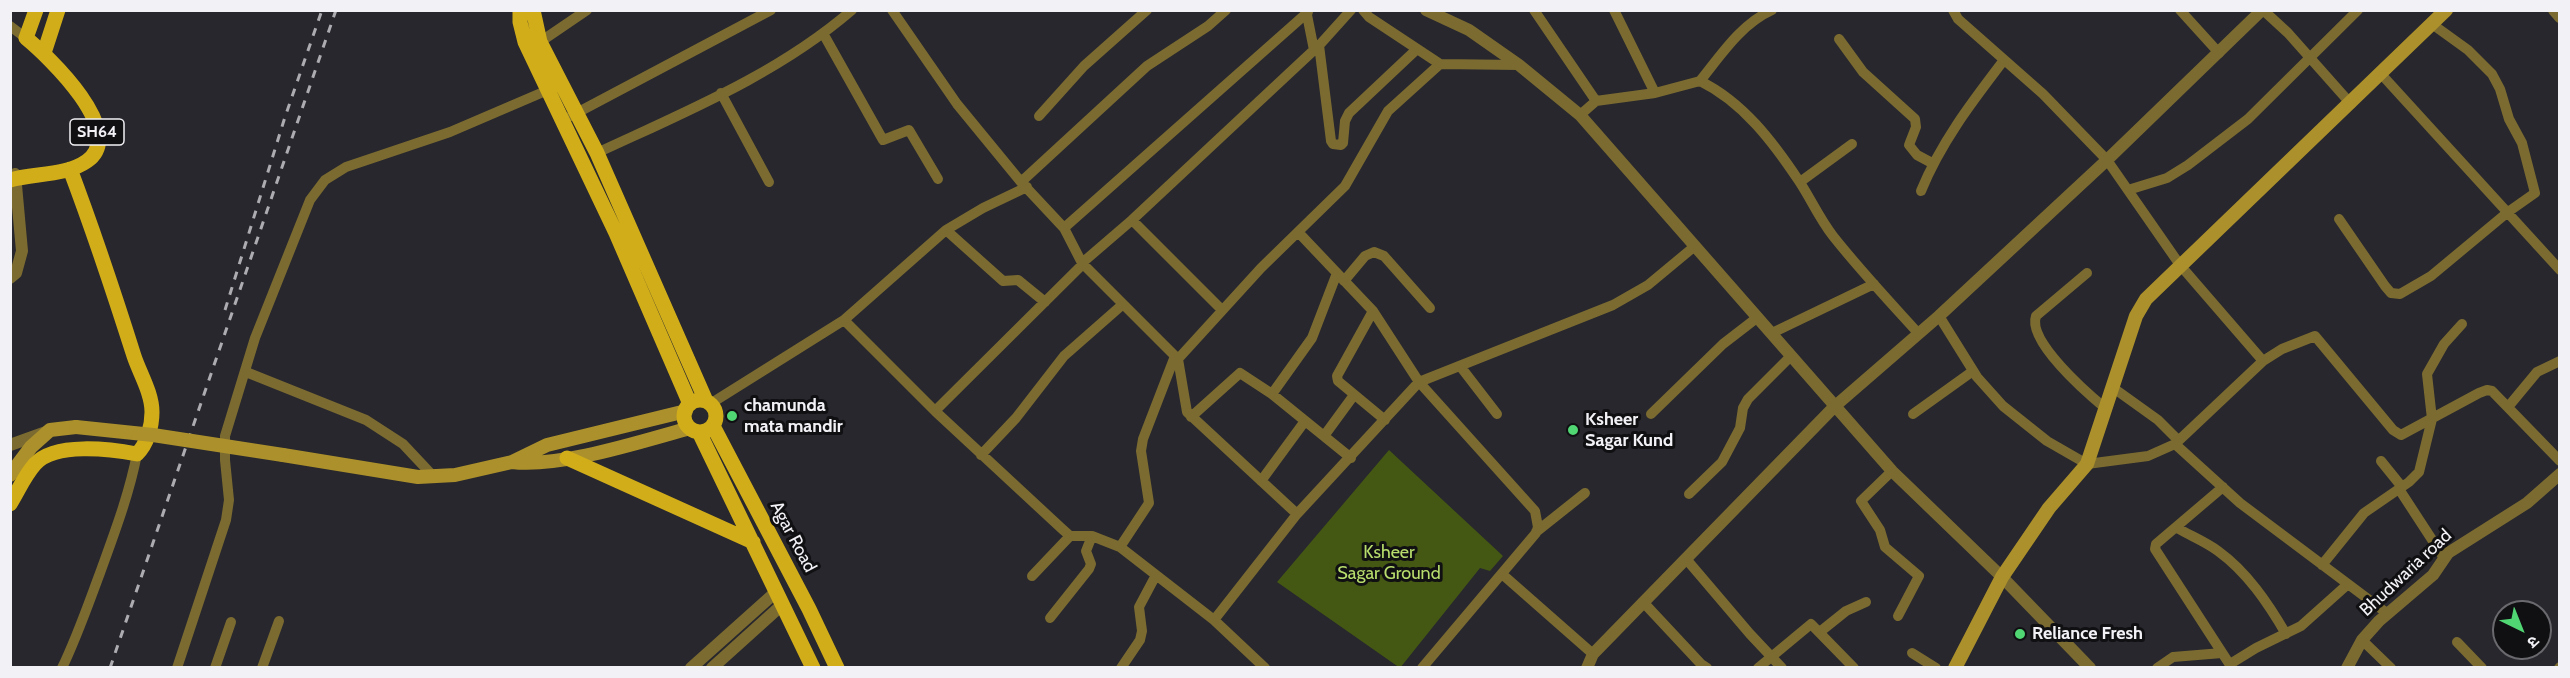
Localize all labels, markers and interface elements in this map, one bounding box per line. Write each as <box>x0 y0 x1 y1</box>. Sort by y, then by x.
road number: SH64 <box>70 119 124 145</box>
place label: chamunda mata mandir <box>744 395 843 438</box>
marker: chamunda mata mandir <box>725 409 739 423</box>
place label: Ksheer Sagar Kund <box>1585 409 1673 452</box>
marker: Ksheer Sagar Kund <box>1566 423 1580 437</box>
street label: Agar Road <box>765 498 821 576</box>
street label: Bhudwaria road <box>2356 525 2456 621</box>
park label: Ksheer Sagar Ground <box>1337 542 1441 584</box>
north arrow <box>2492 600 2552 660</box>
place label: Reliance Fresh <box>2032 623 2143 645</box>
marker: Reliance Fresh <box>2013 627 2027 641</box>
text: उ <box>2523 632 2543 652</box>

